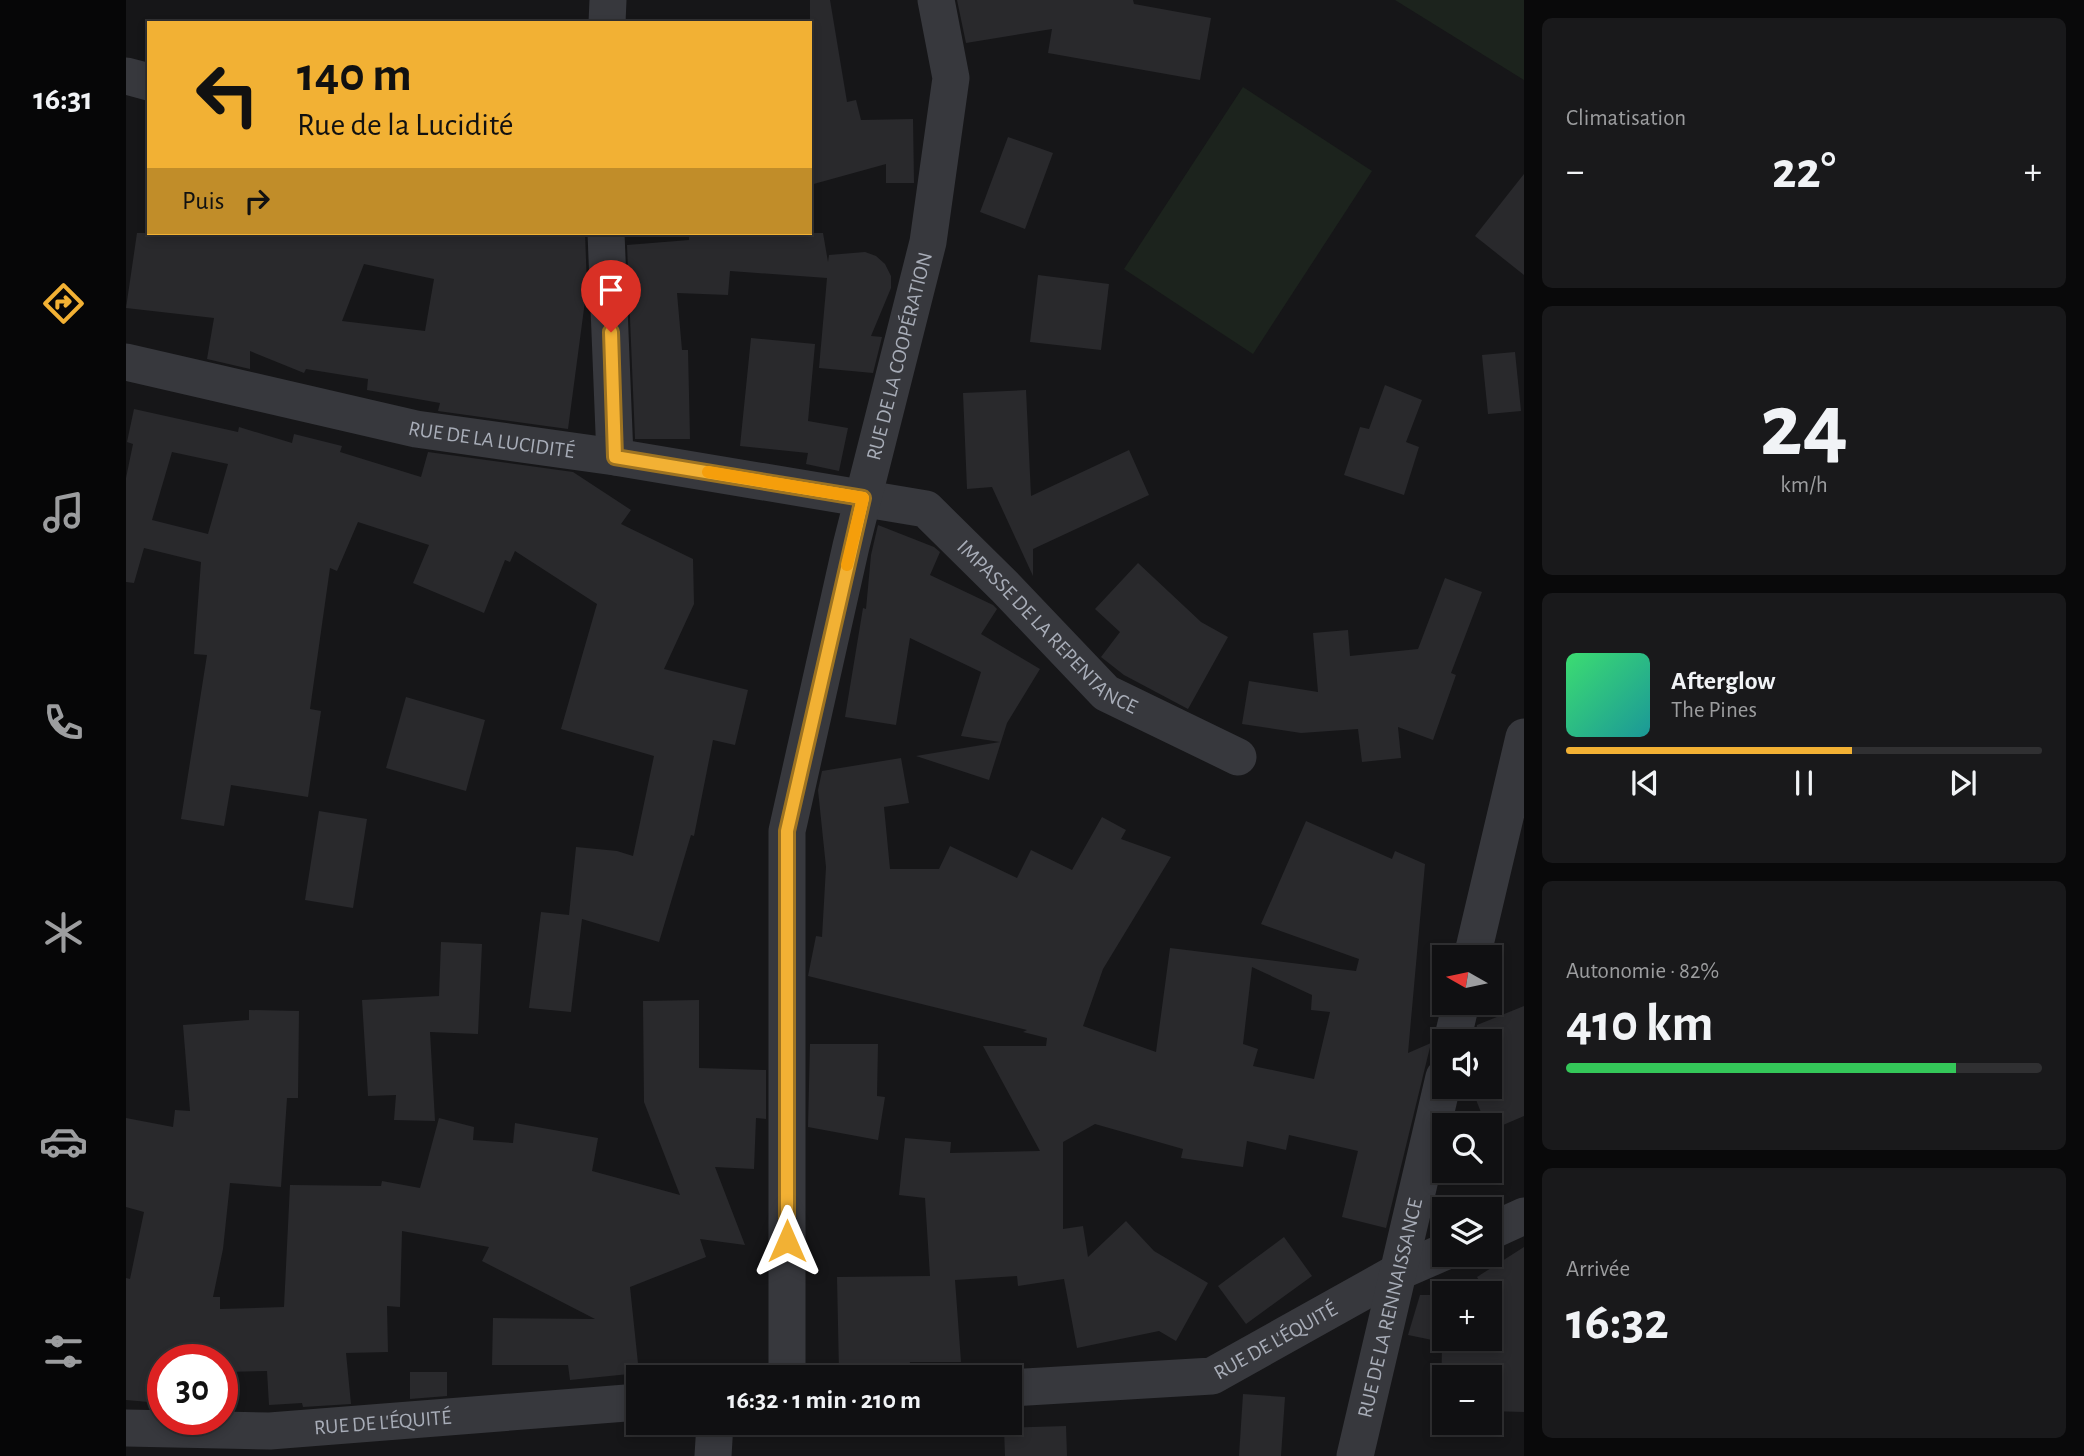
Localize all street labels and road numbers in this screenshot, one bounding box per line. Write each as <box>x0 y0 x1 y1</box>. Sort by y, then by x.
street label: RUE DE LA COOPÉRATION <box>863 250 936 463</box>
street label: RUE DE LA LUCIDITÉ <box>406 418 576 462</box>
street label: IMPASSE DE LA REPENTANCE <box>953 536 1141 718</box>
street label: RUE DE LA RENNAISSANCE <box>1354 1196 1426 1420</box>
street label: RUE DE L'ÉQUITÉ <box>1210 1297 1341 1384</box>
street label: RUE DE L'ÉQUITÉ <box>313 1405 452 1439</box>

